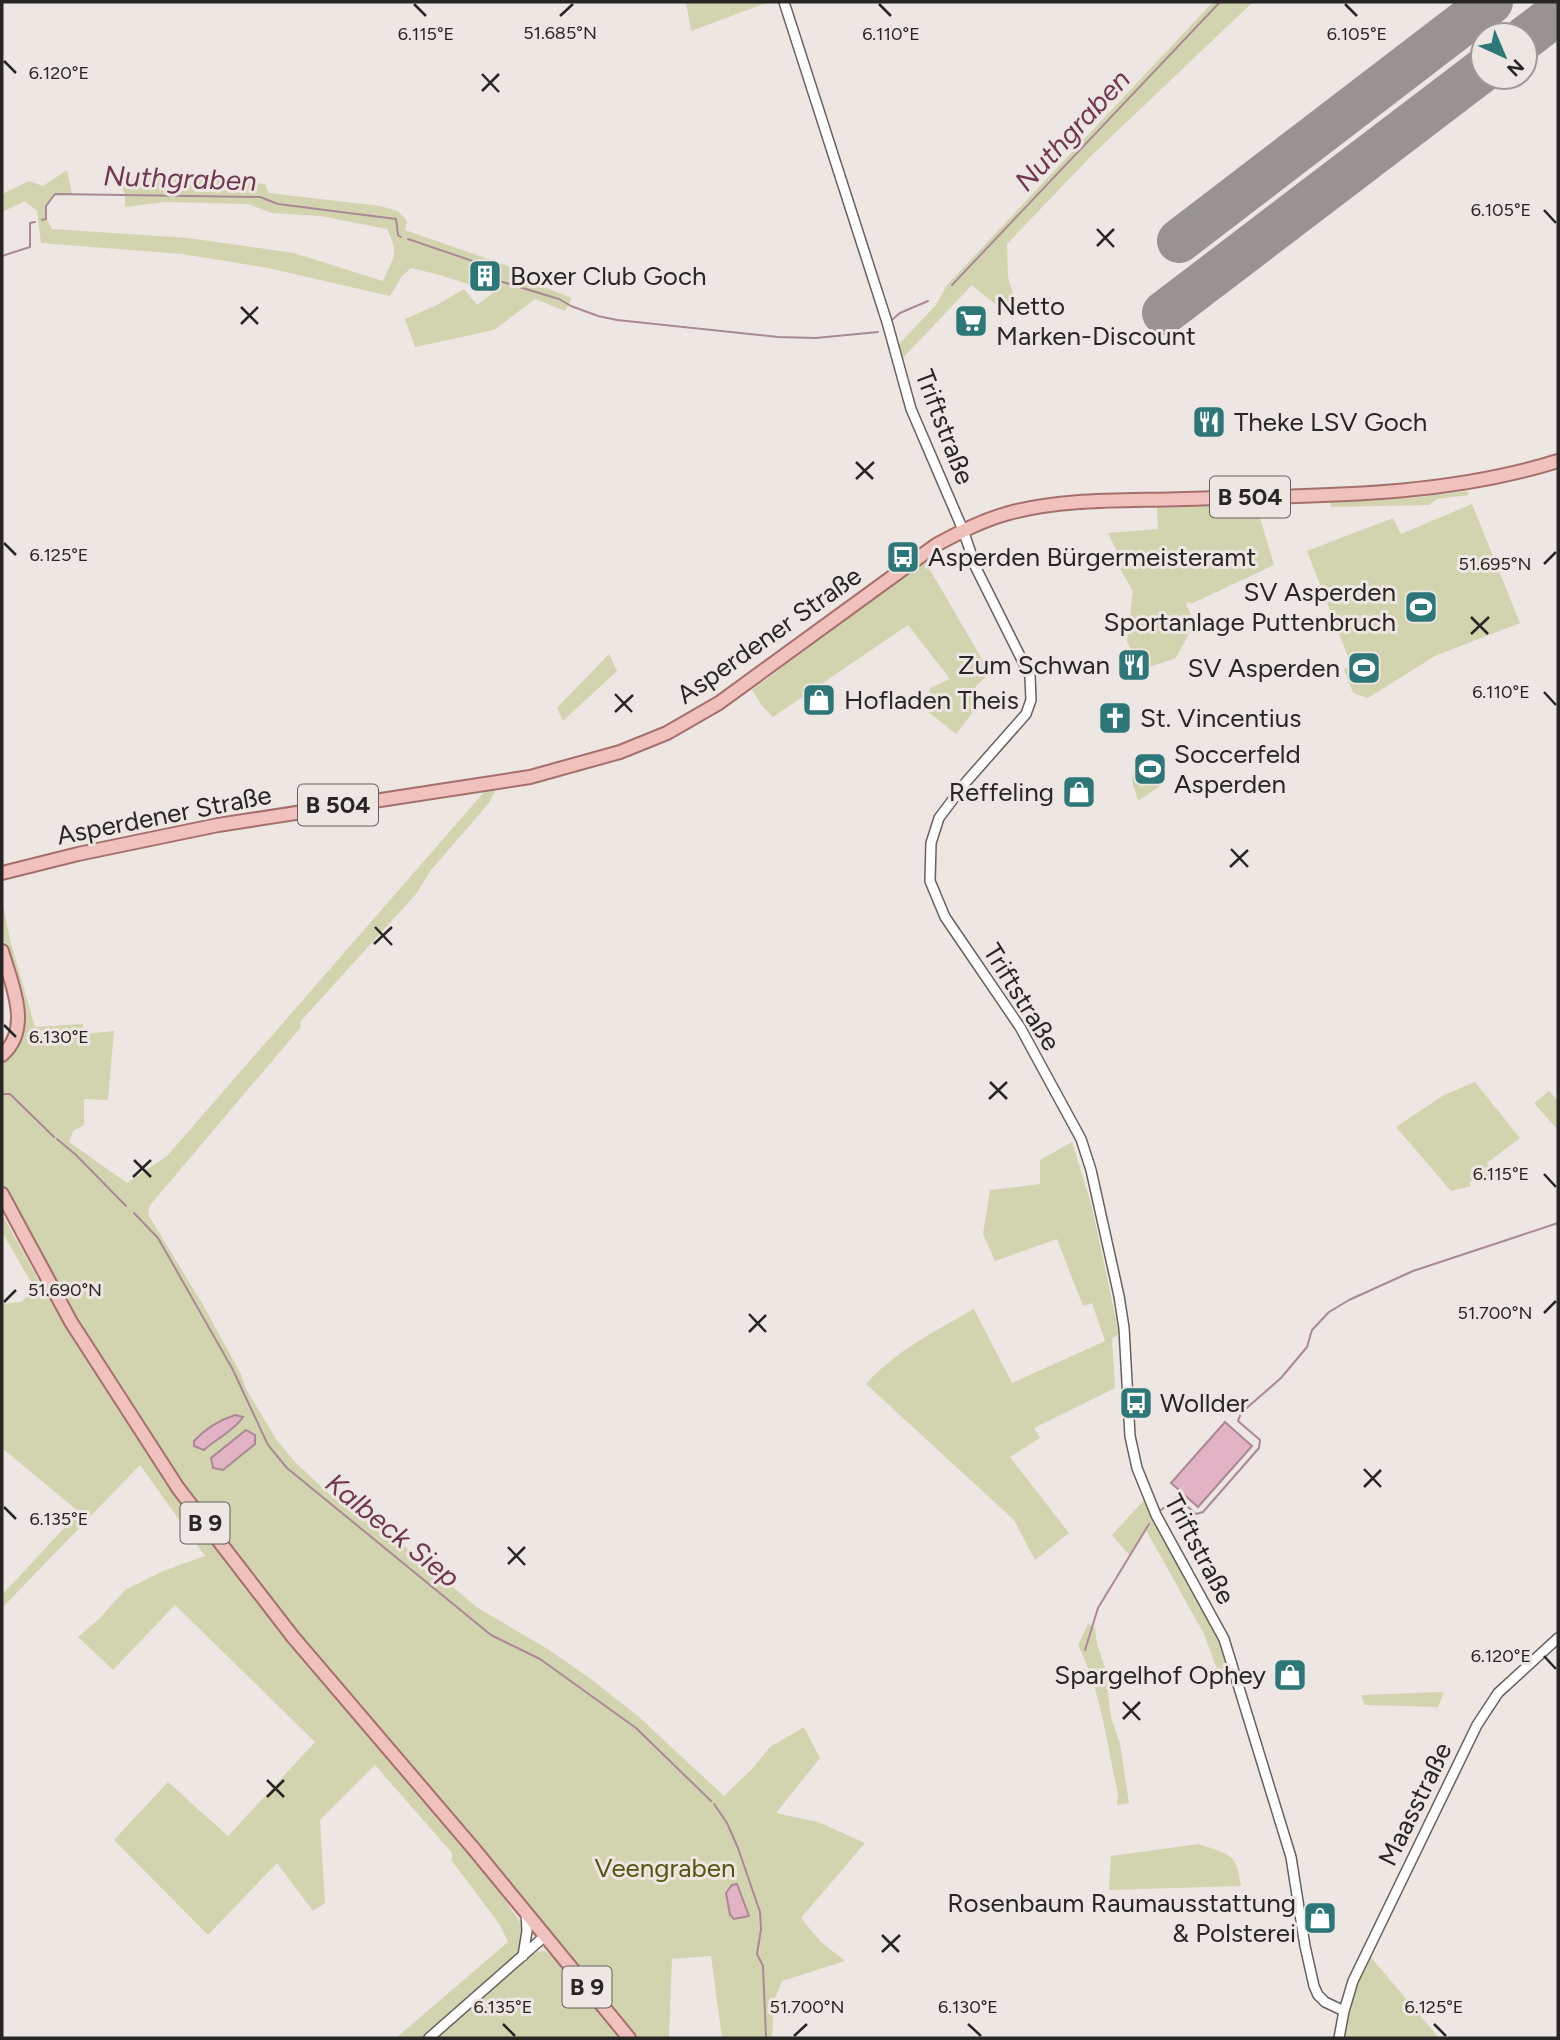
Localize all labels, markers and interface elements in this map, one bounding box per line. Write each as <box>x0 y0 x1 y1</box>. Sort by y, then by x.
north arrow <box>1469 21 1539 91</box>
text: 51.685°N <box>523 22 597 44</box>
text: 6.115°E <box>398 23 454 45</box>
text: 6.110°E <box>862 23 920 45</box>
text: 6.105°E <box>1327 23 1387 45</box>
text: N <box>1502 54 1529 81</box>
text: 6.120°E <box>29 62 89 84</box>
water label: Nuthgraben <box>1007 62 1137 198</box>
water label: Nuthgraben <box>103 158 257 198</box>
text: 6.105°E <box>1471 199 1531 221</box>
building icon: Boxer Club Goch <box>466 257 504 295</box>
place label: Boxer Club Goch <box>510 260 707 292</box>
place label: Netto Marken-Discount <box>996 290 1196 352</box>
supermarket icon: Netto Marken-Discount <box>952 302 990 340</box>
street label: Triftstraße <box>909 365 981 489</box>
restaurant icon: Theke LSV Goch <box>1190 403 1228 441</box>
place label: Theke LSV Goch <box>1234 406 1427 438</box>
road number: B 504 <box>1210 476 1290 518</box>
bus stop icon: Asperden Bürgermeisteramt <box>884 538 922 576</box>
place label: Asperden Bürgermeisteramt <box>928 541 1256 573</box>
text: 6.125°E <box>29 544 89 566</box>
text: 51.695°N <box>1459 553 1531 575</box>
street label: Asperdener Straße <box>670 559 868 711</box>
place label: SV Asperden Sportanlage Puttenbruch <box>1104 576 1396 638</box>
sports icon: SV Asperden Sportanlage Puttenbruch <box>1402 588 1440 626</box>
restaurant icon: Zum Schwan <box>1115 646 1153 684</box>
place label: Zum Schwan <box>958 649 1110 681</box>
sports icon: SV Asperden <box>1345 649 1383 687</box>
place label: SV Asperden <box>1188 652 1340 684</box>
shop icon: Hofladen Theis <box>800 681 838 719</box>
text: 6.110°E <box>1472 681 1530 703</box>
place label: Hofladen Theis <box>844 684 1019 716</box>
church icon: St. Vincentius <box>1096 699 1134 737</box>
place label: St. Vincentius <box>1140 702 1301 734</box>
place label: Soccerfeld Asperden <box>1174 738 1301 800</box>
sports icon: Soccerfeld Asperden <box>1131 750 1169 788</box>
shop icon: Reffeling <box>1060 773 1098 811</box>
place label: Reffeling <box>949 776 1054 808</box>
street label: Asperdener Straße <box>54 778 274 852</box>
road number: B 504 <box>298 784 378 826</box>
street label: Triftstraße <box>977 938 1067 1056</box>
text: 6.130°E <box>29 1026 89 1048</box>
text: 6.115°E <box>1473 1163 1529 1185</box>
text: 51.690°N <box>28 1279 102 1301</box>
text: 51.700°N <box>1458 1302 1532 1324</box>
bus stop icon: Wollder <box>1117 1384 1155 1422</box>
place label: Wollder <box>1160 1387 1249 1419</box>
water label: Kalbeck Siep <box>319 1466 467 1594</box>
street label: Triftstraße <box>1158 1488 1242 1610</box>
road number: B 9 <box>180 1503 230 1544</box>
text: 6.135°E <box>30 1508 88 1530</box>
text: 6.120°E <box>1471 1645 1531 1667</box>
shop icon: Spargelhof Ophey <box>1271 1656 1309 1694</box>
place label: Spargelhof Ophey <box>1054 1659 1266 1691</box>
street label: Maasstraße <box>1371 1737 1459 1871</box>
park label: Veengraben <box>594 1852 736 1884</box>
place label: Rosenbaum Raumausstattung & Polsterei <box>947 1887 1296 1949</box>
shop icon: Rosenbaum Raumausstattung & Polsterei <box>1301 1899 1339 1937</box>
road number: B 9 <box>562 1966 612 2008</box>
text: 6.135°E <box>474 1996 532 2018</box>
text: 51.700°N <box>770 1996 844 2018</box>
text: 6.130°E <box>938 1996 998 2018</box>
text: 6.125°E <box>1404 1996 1464 2018</box>

